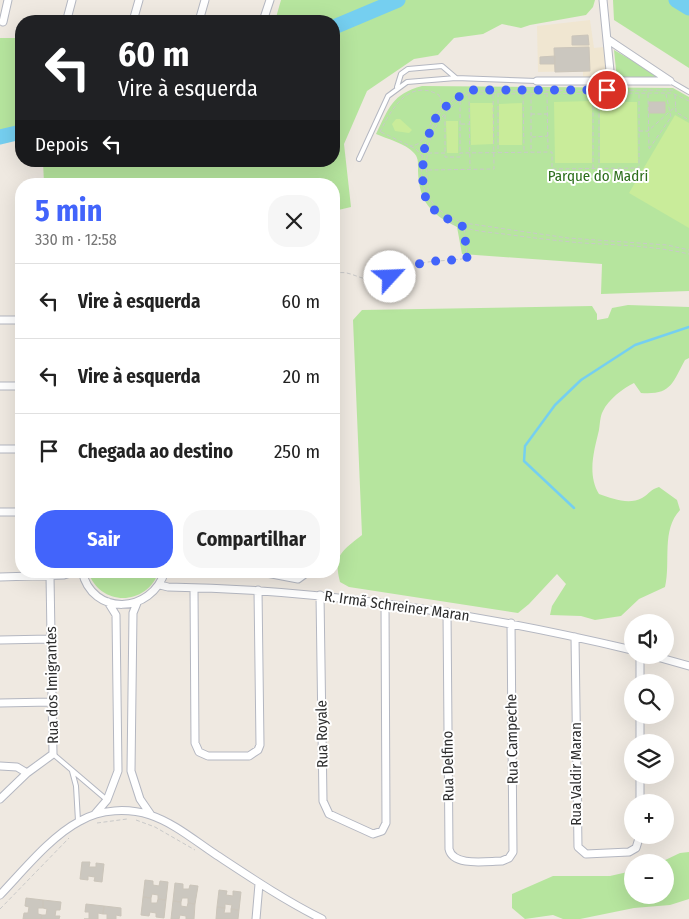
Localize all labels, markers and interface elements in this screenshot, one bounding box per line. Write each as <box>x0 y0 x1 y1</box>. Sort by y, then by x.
text: 60 m <box>118 33 189 75</box>
icon: left <box>35 35 100 100</box>
pin <box>586 69 628 111</box>
text: Vire à esquerda <box>118 75 258 102</box>
icon: arrive <box>593 76 621 104</box>
icon: left <box>98 130 126 158</box>
text: Depois <box>35 133 88 156</box>
park label: Parque do Madri <box>548 167 648 185</box>
text: 5 min <box>35 193 102 229</box>
button: close <box>268 195 320 247</box>
text: 330 m · 12:58 <box>35 230 117 249</box>
position arrow <box>363 250 415 302</box>
icon: left <box>35 287 63 315</box>
text: Vire à esquerda <box>78 290 200 313</box>
text: 60 m <box>282 290 320 313</box>
icon: left <box>35 362 63 390</box>
text: Vire à esquerda <box>78 365 200 388</box>
text: 20 m <box>283 365 320 388</box>
icon: arrive <box>35 437 63 465</box>
text: Chegada ao destino <box>78 440 233 463</box>
text: 250 m <box>274 440 320 463</box>
button: Sair <box>35 510 173 568</box>
button: Compartilhar <box>183 510 320 568</box>
street label: R. Irmã Schreiner Maran <box>323 587 471 625</box>
map controls <box>624 614 674 904</box>
button: sound <box>624 614 674 664</box>
street label: Rua dos Imigrantes <box>42 626 62 744</box>
button: search <box>624 674 674 724</box>
street label: Rua Campeche <box>502 694 522 784</box>
street label: Rua Royale <box>312 700 332 768</box>
street label: Rua Valdir Maran <box>567 722 585 826</box>
street label: Rua Delfino <box>438 730 458 801</box>
button: layers <box>624 734 674 784</box>
button: + <box>624 794 674 844</box>
button: − <box>624 854 674 904</box>

